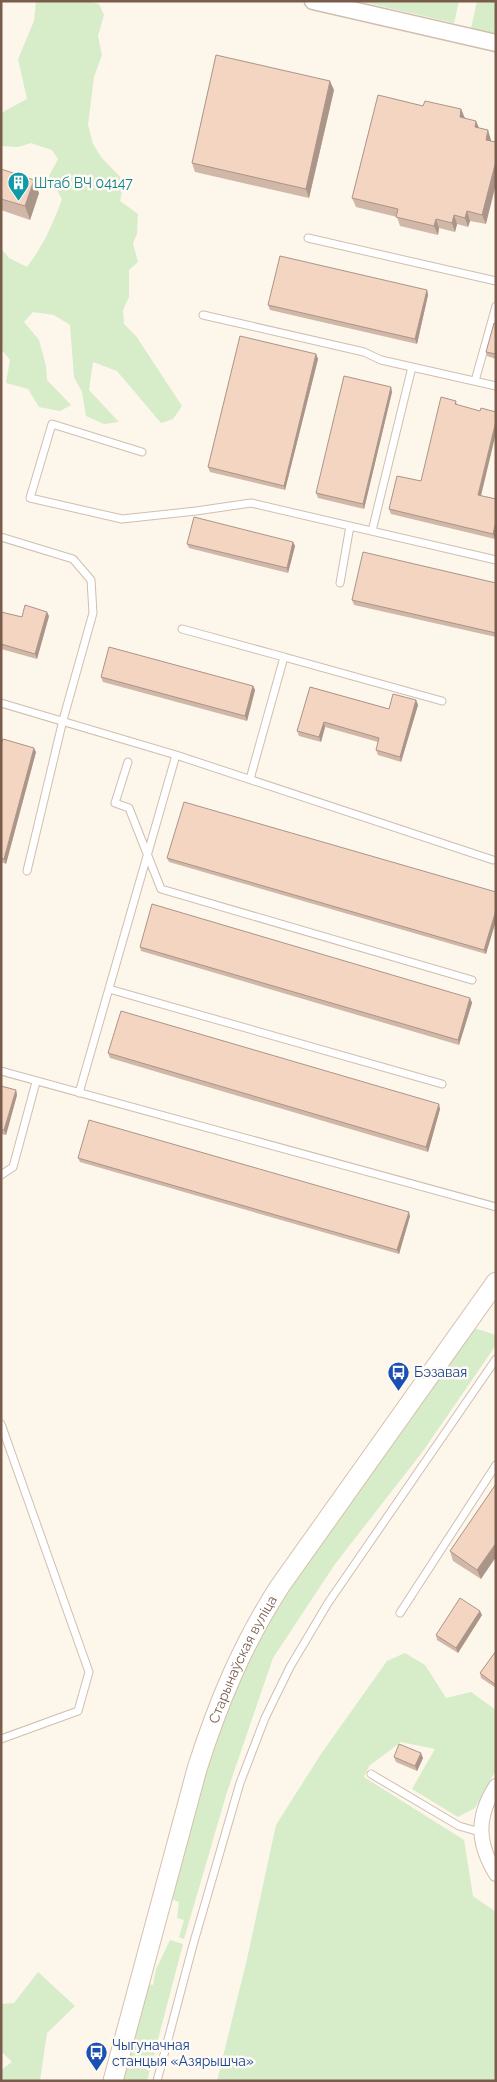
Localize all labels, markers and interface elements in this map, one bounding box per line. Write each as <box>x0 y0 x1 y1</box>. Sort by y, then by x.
building icon: Штаб ВЧ 04147 <box>6 171 30 202</box>
place label: Штаб ВЧ 04147 <box>34 175 133 191</box>
bus stop icon: Бэзавая <box>386 1360 410 1391</box>
place label: Бэзавая <box>414 1364 467 1380</box>
street label: Старынаўская вуліца <box>205 1592 280 1726</box>
place label: Чыгуначная станцыя «Азярышча» <box>112 2037 254 2069</box>
bus stop icon: Чыгуначная станцыя «Азярышча» <box>84 2041 108 2072</box>

